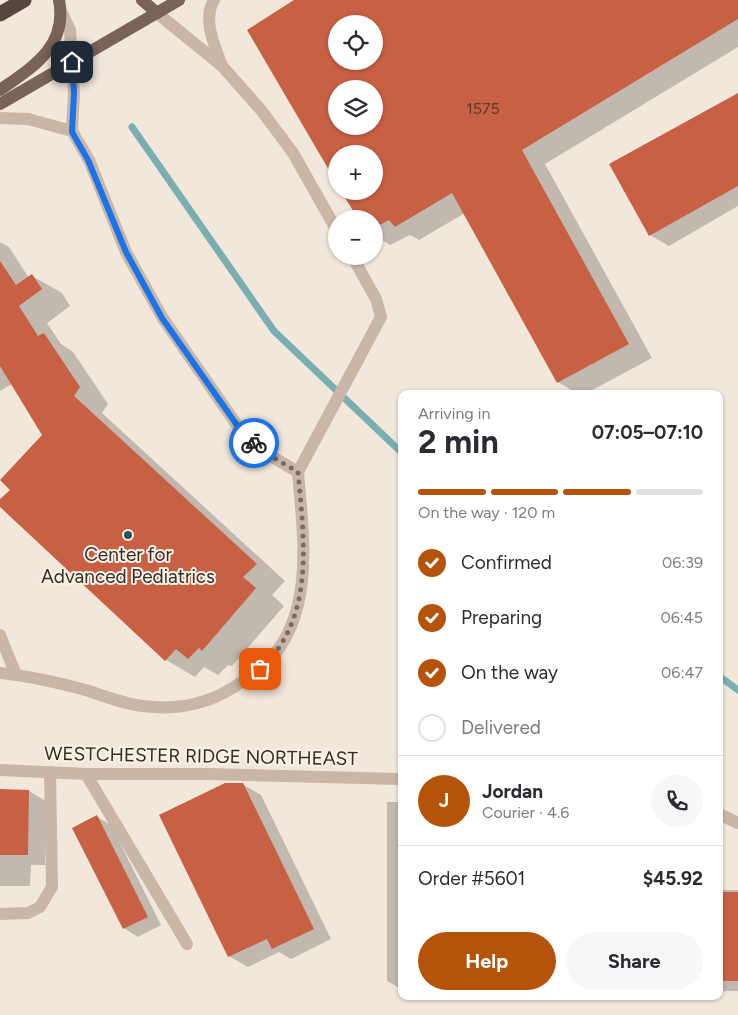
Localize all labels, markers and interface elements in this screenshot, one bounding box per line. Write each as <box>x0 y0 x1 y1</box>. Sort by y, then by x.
map controls <box>328 15 383 265</box>
button: locate <box>328 15 383 70</box>
pin <box>51 41 93 83</box>
icon: home <box>58 48 86 76</box>
button: layers <box>328 80 383 135</box>
house number: 1575 <box>466 99 500 118</box>
button: + <box>328 145 383 200</box>
button: − <box>328 210 383 265</box>
text: Arriving in <box>418 404 490 423</box>
courier <box>229 418 279 468</box>
text: 07:05–07:10 <box>592 421 703 444</box>
text: 2 min <box>418 423 499 461</box>
icon: bike <box>240 429 268 457</box>
text: On the way · 120 m <box>418 503 555 522</box>
marker: Center for Advanced Pediatrics <box>122 529 134 541</box>
place label: Center for Advanced Pediatrics <box>41 543 215 588</box>
icon: check <box>418 549 446 577</box>
text: Confirmed <box>461 551 552 574</box>
text: 06:39 <box>662 553 703 572</box>
icon: check <box>418 604 446 632</box>
text: Preparing <box>461 606 542 629</box>
text: 06:45 <box>661 608 703 627</box>
pin <box>239 648 281 690</box>
icon: bag <box>246 655 274 683</box>
icon: check <box>418 659 446 687</box>
text: On the way <box>461 661 558 684</box>
text: 06:47 <box>661 663 703 682</box>
text: Delivered <box>461 716 541 739</box>
street label: WESTCHESTER RIDGE NORTHEAST <box>44 742 359 770</box>
button: phone <box>651 775 703 827</box>
text: Jordan <box>482 780 543 803</box>
text: J <box>439 789 449 812</box>
text: Courier · 4.6 <box>482 803 569 822</box>
text: Order #5601 <box>418 867 525 890</box>
text: $45.92 <box>643 867 703 890</box>
button: Help <box>418 932 556 990</box>
button: Share <box>566 932 703 990</box>

